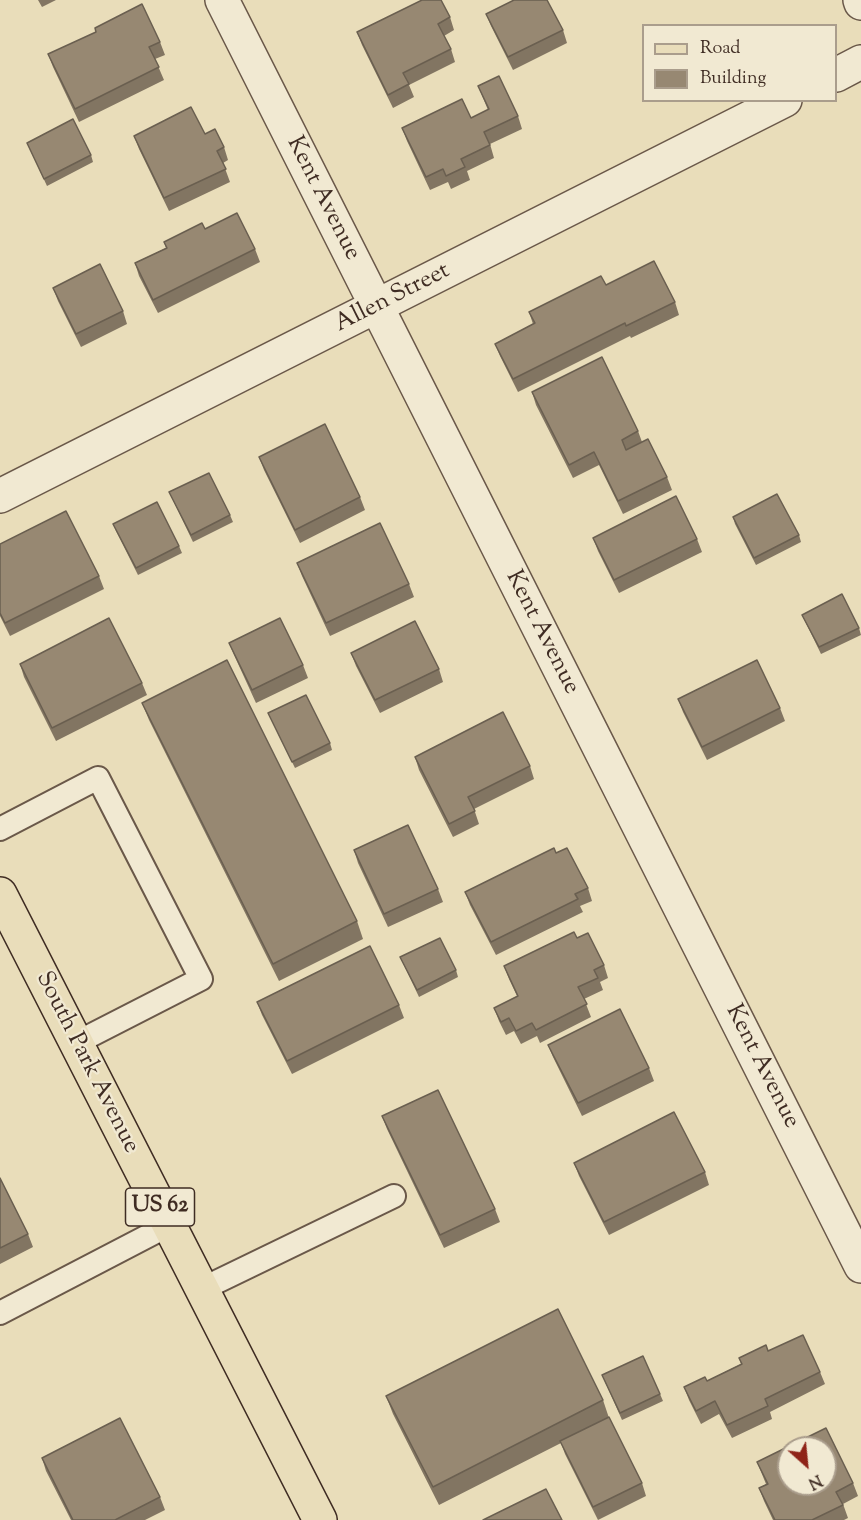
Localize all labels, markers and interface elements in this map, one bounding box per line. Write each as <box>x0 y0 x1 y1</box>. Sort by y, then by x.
legend <box>642 24 837 102</box>
text: Road <box>700 36 740 62</box>
text: Building <box>700 66 766 92</box>
street label: Kent Avenue <box>279 132 365 266</box>
street label: Allen Street <box>331 258 455 340</box>
street label: Kent Avenue <box>498 566 584 700</box>
street label: South Park Avenue <box>28 967 144 1159</box>
street label: Kent Avenue <box>718 1000 804 1134</box>
road number: US 62 <box>126 1188 195 1226</box>
north arrow <box>777 1436 837 1496</box>
text: N <box>804 1468 825 1494</box>

